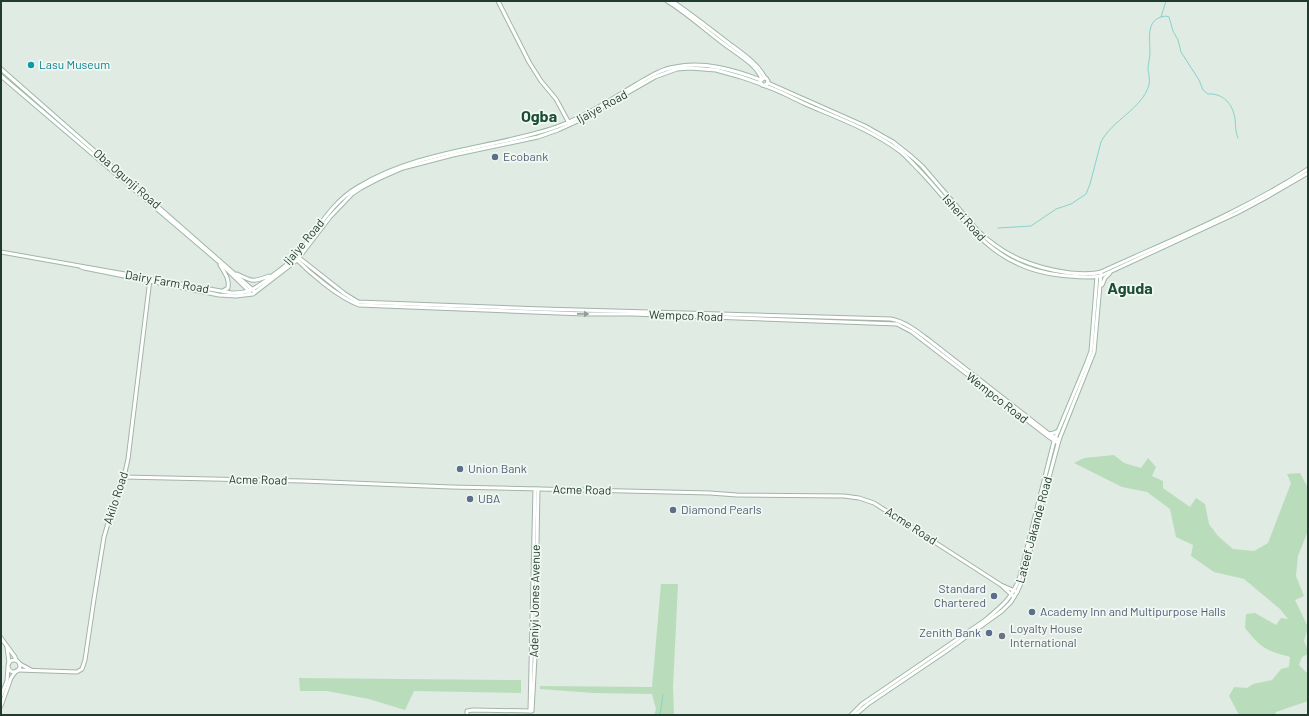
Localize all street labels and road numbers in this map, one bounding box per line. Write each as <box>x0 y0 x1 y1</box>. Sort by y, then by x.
street label: Ijaiye Road <box>574 86 629 126</box>
street label: Oba Ogunji Road <box>91 145 164 211</box>
street label: Isheri Road <box>940 191 989 244</box>
street label: Ijaiye Road <box>280 215 327 267</box>
street label: Dairy Farm Road <box>124 267 210 295</box>
street label: Wempco Road <box>649 307 724 323</box>
street label: Wempco Road <box>964 369 1031 426</box>
street label: Akilo Road <box>100 470 130 526</box>
street label: Acme Road <box>229 471 287 487</box>
street label: Lateef Jakande Road <box>1012 475 1054 585</box>
street label: Acme Road <box>553 481 611 497</box>
street label: Acme Road <box>883 503 940 547</box>
street label: Adeniyi Jones Avenue <box>526 544 542 658</box>

